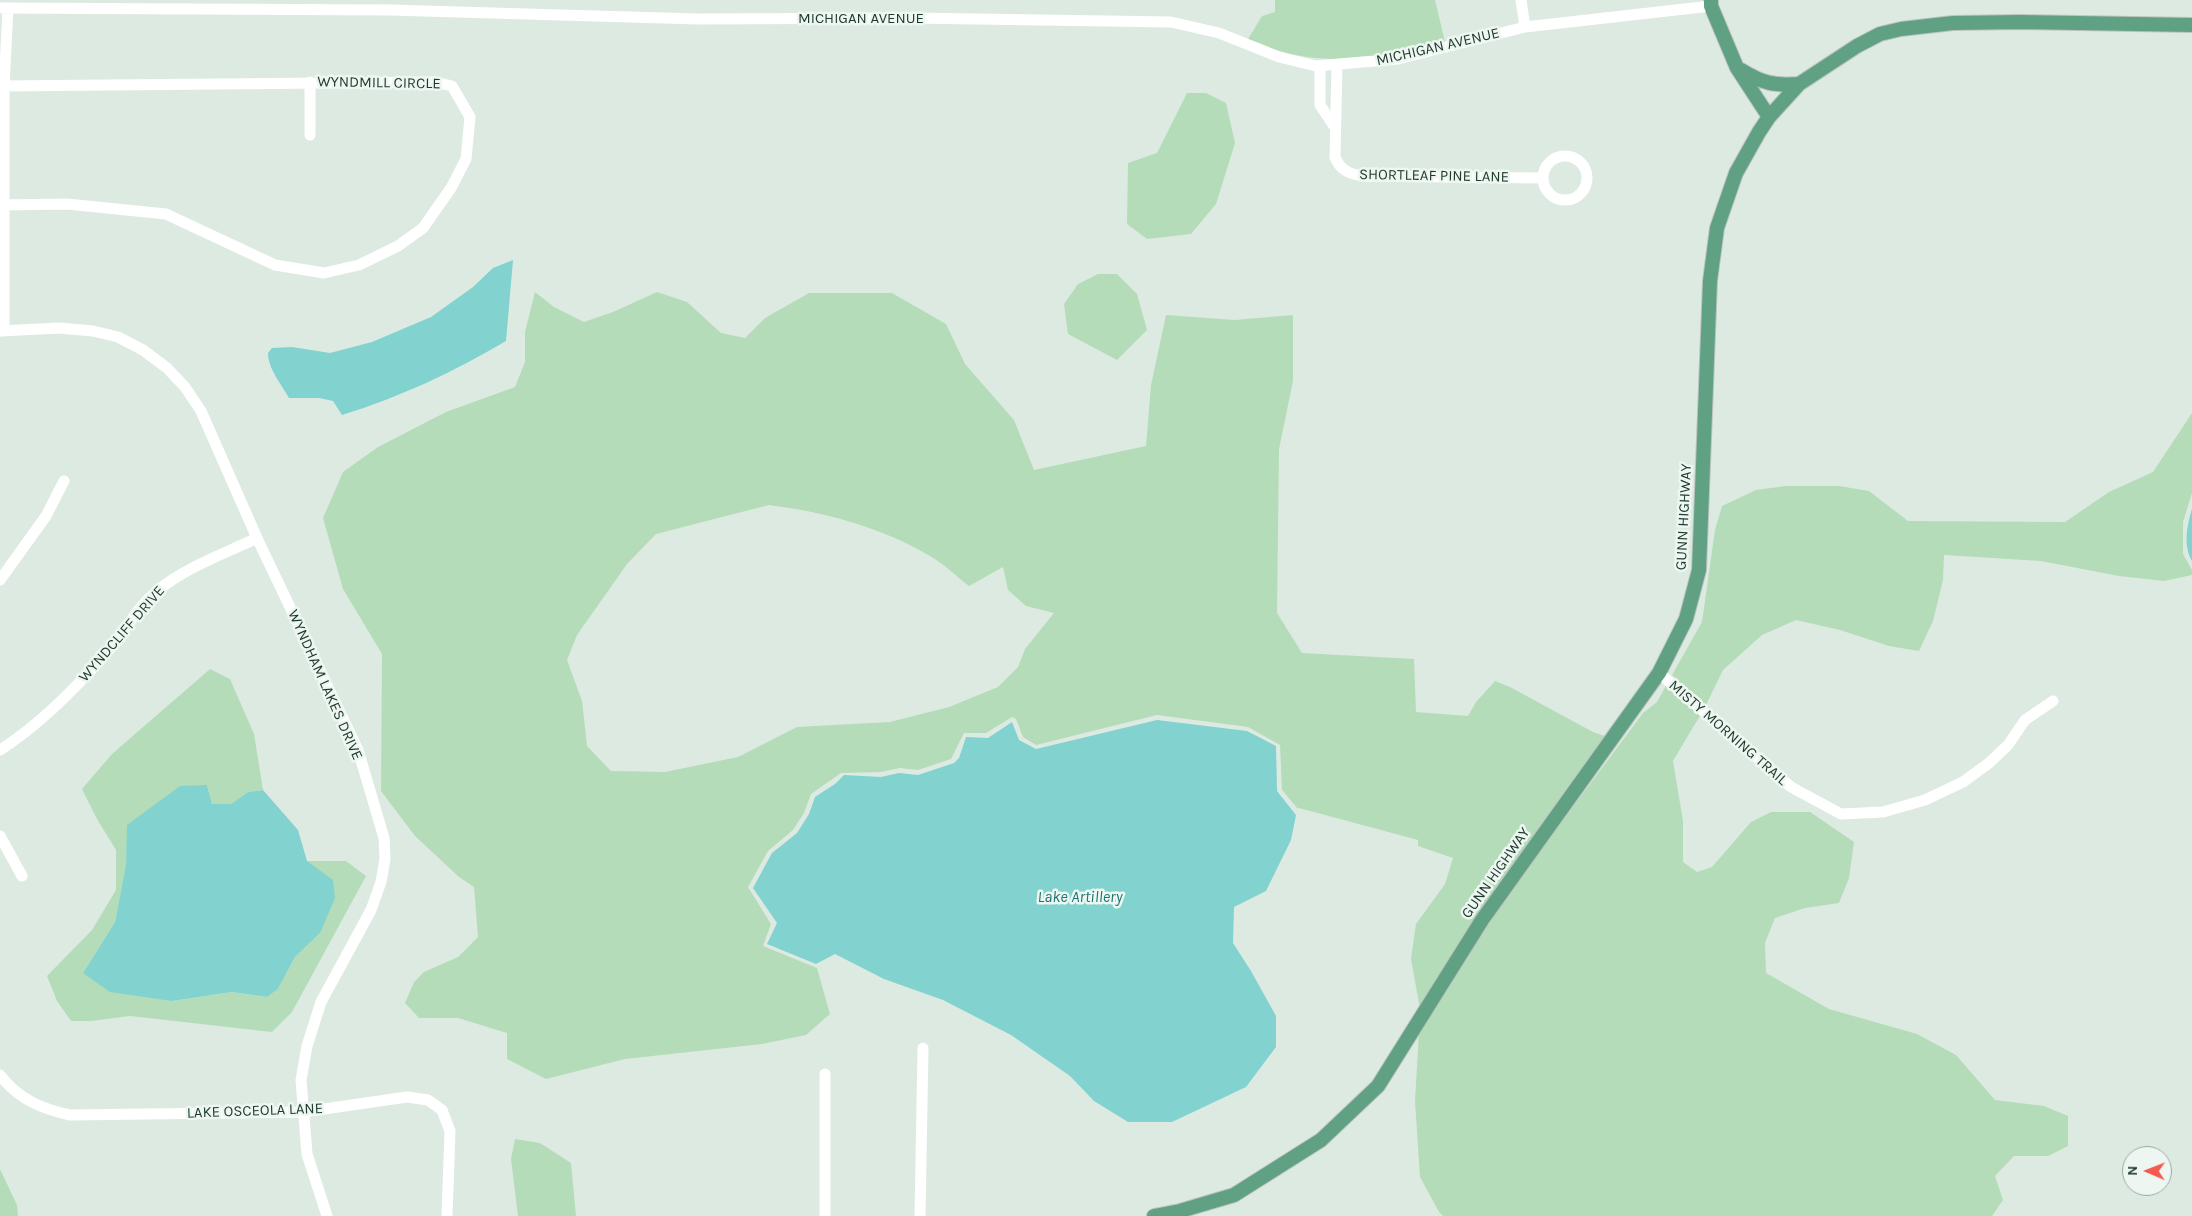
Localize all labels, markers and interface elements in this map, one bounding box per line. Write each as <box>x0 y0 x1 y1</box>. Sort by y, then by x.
street label: MICHIGAN AVENUE <box>798 10 924 28</box>
street label: MICHIGAN AVENUE <box>1375 24 1501 70</box>
street label: WYNDMILL CIRCLE <box>317 73 441 93</box>
street label: SHORTLEAF PINE LANE <box>1359 166 1509 186</box>
street label: GUNN HIGHWAY <box>1672 463 1696 571</box>
street label: WYNDCLIFF DRIVE <box>75 582 169 686</box>
street label: WYNDHAM LAKES DRIVE <box>284 607 366 763</box>
street label: MISTY MORNING TRAIL <box>1665 677 1791 789</box>
street label: GUNN HIGHWAY <box>1458 824 1534 922</box>
water label: Lake Artillery <box>1037 887 1123 907</box>
street label: LAKE OSCEOLA LANE <box>187 1100 323 1122</box>
north arrow <box>2122 1146 2172 1196</box>
text: N <box>2124 1166 2141 1176</box>

